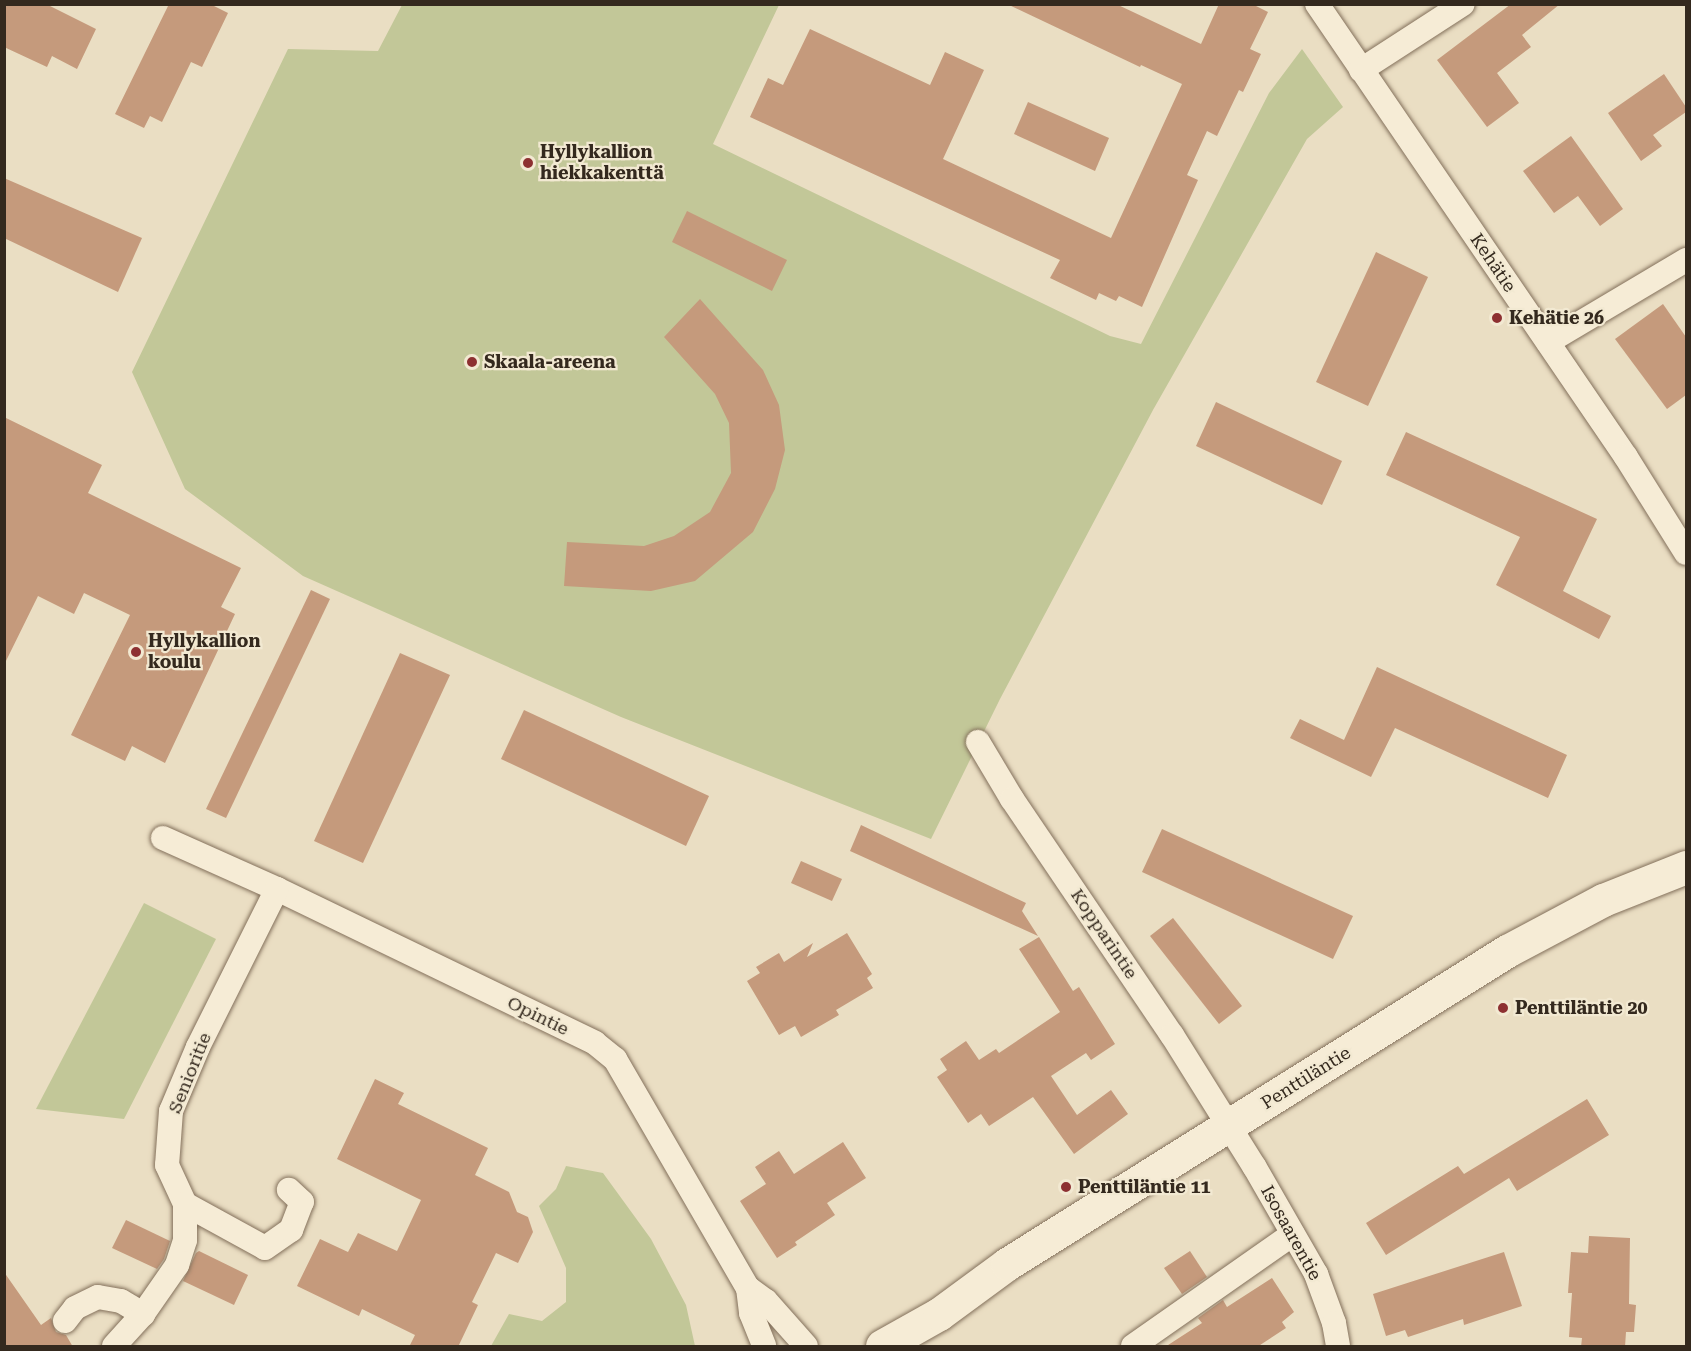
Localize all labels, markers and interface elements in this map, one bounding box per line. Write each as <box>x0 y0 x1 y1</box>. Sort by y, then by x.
place label: Hyllykallion hiekkakenttä <box>540 142 664 184</box>
marker: Hyllykallion hiekkakenttä <box>521 156 535 170</box>
street label: Kehätie <box>1466 230 1520 296</box>
place label: Kehätie 26 <box>1509 307 1604 329</box>
marker: Kehätie 26 <box>1490 311 1504 325</box>
place label: Skaala-areena <box>484 351 616 373</box>
marker: Skaala-areena <box>465 355 479 369</box>
place label: Hyllykallion koulu <box>148 631 260 674</box>
marker: Hyllykallion koulu <box>129 645 143 659</box>
street label: Kopparintie <box>1066 885 1142 983</box>
street label: Opintie <box>504 992 572 1040</box>
place label: Penttiläntie 20 <box>1515 997 1648 1019</box>
marker: Penttiläntie 20 <box>1496 1001 1510 1015</box>
street label: Senioritie <box>164 1029 216 1117</box>
street label: Penttiläntie <box>1257 1042 1355 1114</box>
place label: Penttiläntie 11 <box>1078 1176 1211 1198</box>
marker: Penttiläntie 11 <box>1059 1180 1073 1194</box>
street label: Isosaarentie <box>1256 1182 1326 1284</box>

